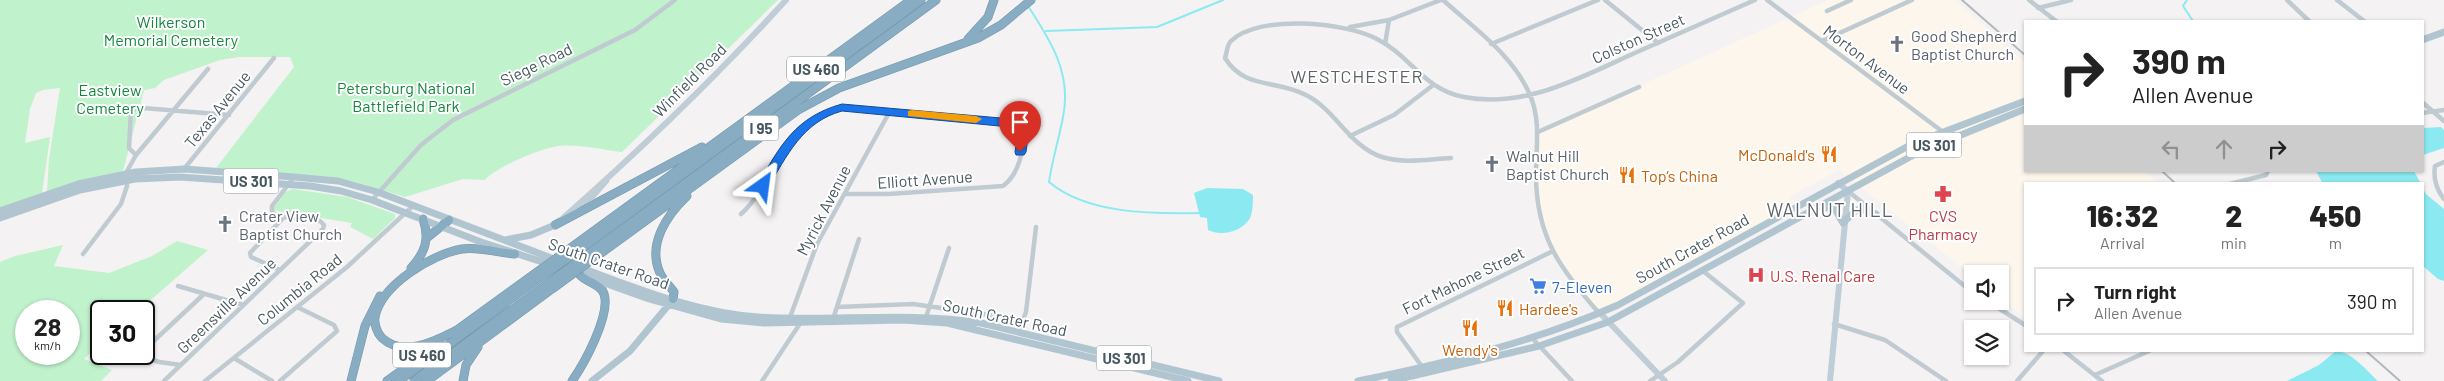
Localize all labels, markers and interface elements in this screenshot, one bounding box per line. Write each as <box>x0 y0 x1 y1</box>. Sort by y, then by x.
street label: Colston Street <box>1589 9 1687 67</box>
park label: Wilkerson Memorial Cemetery <box>104 12 239 49</box>
street label: Morton Avenue <box>1820 20 1914 98</box>
place label: Good Shepherd Baptist Church <box>1911 26 2017 63</box>
church icon: Good Shepherd Baptist Church <box>1887 34 1907 54</box>
street label: Siege Road <box>497 38 575 90</box>
street label: Winfield Road <box>648 39 730 121</box>
text: 390 m <box>2132 39 2226 81</box>
icon: right <box>2049 40 2114 105</box>
road number: US 460 <box>787 56 845 82</box>
district label: WESTCHESTER <box>1291 65 1423 87</box>
street label: Texas Avenue <box>180 67 254 151</box>
park label: Petersburg National Battlefield Park <box>337 78 475 115</box>
park label: Eastview Cemetery <box>76 80 144 117</box>
text: Allen Avenue <box>2132 81 2253 107</box>
pin <box>999 101 1041 152</box>
icon: arrive <box>1006 108 1034 136</box>
road number: I 95 <box>744 116 778 140</box>
road number: US 301 <box>1906 132 1962 158</box>
icon: left <box>2157 135 2185 163</box>
icon: ahead <box>2210 135 2238 163</box>
icon: right <box>2263 135 2291 163</box>
restaurant icon: McDonald's <box>1819 144 1839 164</box>
place label: McDonald's <box>1738 145 1815 164</box>
place label: Walnut Hill Baptist Church <box>1506 146 1609 183</box>
church icon: Walnut Hill Baptist Church <box>1482 154 1502 174</box>
position arrow <box>736 159 788 211</box>
street label: Myrick Avenue <box>792 162 854 258</box>
restaurant icon: Top’s China <box>1617 165 1637 185</box>
street label: Elliott Avenue <box>877 166 973 192</box>
place label: Top’s China <box>1641 166 1718 185</box>
road number: US 301 <box>224 168 278 194</box>
pharmacy icon: CVS Pharmacy <box>1933 184 1953 204</box>
text: 16:32 <box>2087 197 2158 233</box>
text: 2 <box>2225 197 2242 233</box>
text: 450 <box>2309 197 2361 233</box>
district label: WALNUT HILL <box>1767 198 1893 221</box>
place label: Crater View Baptist Church <box>239 206 342 243</box>
place label: CVS Pharmacy <box>1908 206 1978 243</box>
street label: South Crater Road <box>1632 209 1752 287</box>
church icon: Crater View Baptist Church <box>215 214 235 234</box>
street label: South Crater Road <box>546 233 672 293</box>
text: Arrival <box>2100 233 2145 252</box>
text: min <box>2221 233 2247 252</box>
text: m <box>2329 233 2342 252</box>
street label: Fort Mahone Street <box>1399 242 1527 318</box>
street label: Columbia Road <box>253 249 345 329</box>
street label: Greensville Avenue <box>173 253 279 357</box>
hospital icon: U.S. Renal Care <box>1746 265 1766 285</box>
map controls <box>1964 265 2009 365</box>
button: sound <box>1964 265 2009 310</box>
place label: U.S. Renal Care <box>1770 266 1875 285</box>
supermarket icon: 7-Eleven <box>1528 276 1548 296</box>
place label: 7-Eleven <box>1552 277 1612 296</box>
text: Turn right <box>2094 280 2176 303</box>
icon: right <box>2051 287 2079 315</box>
text: 390 m <box>2347 290 2397 313</box>
street label: South Crater Road <box>941 295 1069 339</box>
restaurant icon: Hardee's <box>1495 298 1515 318</box>
place label: Hardee's <box>1519 299 1578 318</box>
speed limit sign: 30 <box>90 300 155 365</box>
text: Allen Avenue <box>2094 303 2182 322</box>
text: 28 <box>34 311 61 341</box>
restaurant icon: Wendy's <box>1460 318 1480 338</box>
button: layers <box>1964 320 2009 365</box>
text: km/h <box>34 338 61 352</box>
place label: Wendy's <box>1442 340 1498 359</box>
road number: US 460 <box>393 342 451 368</box>
road number: US 301 <box>1096 346 1152 370</box>

